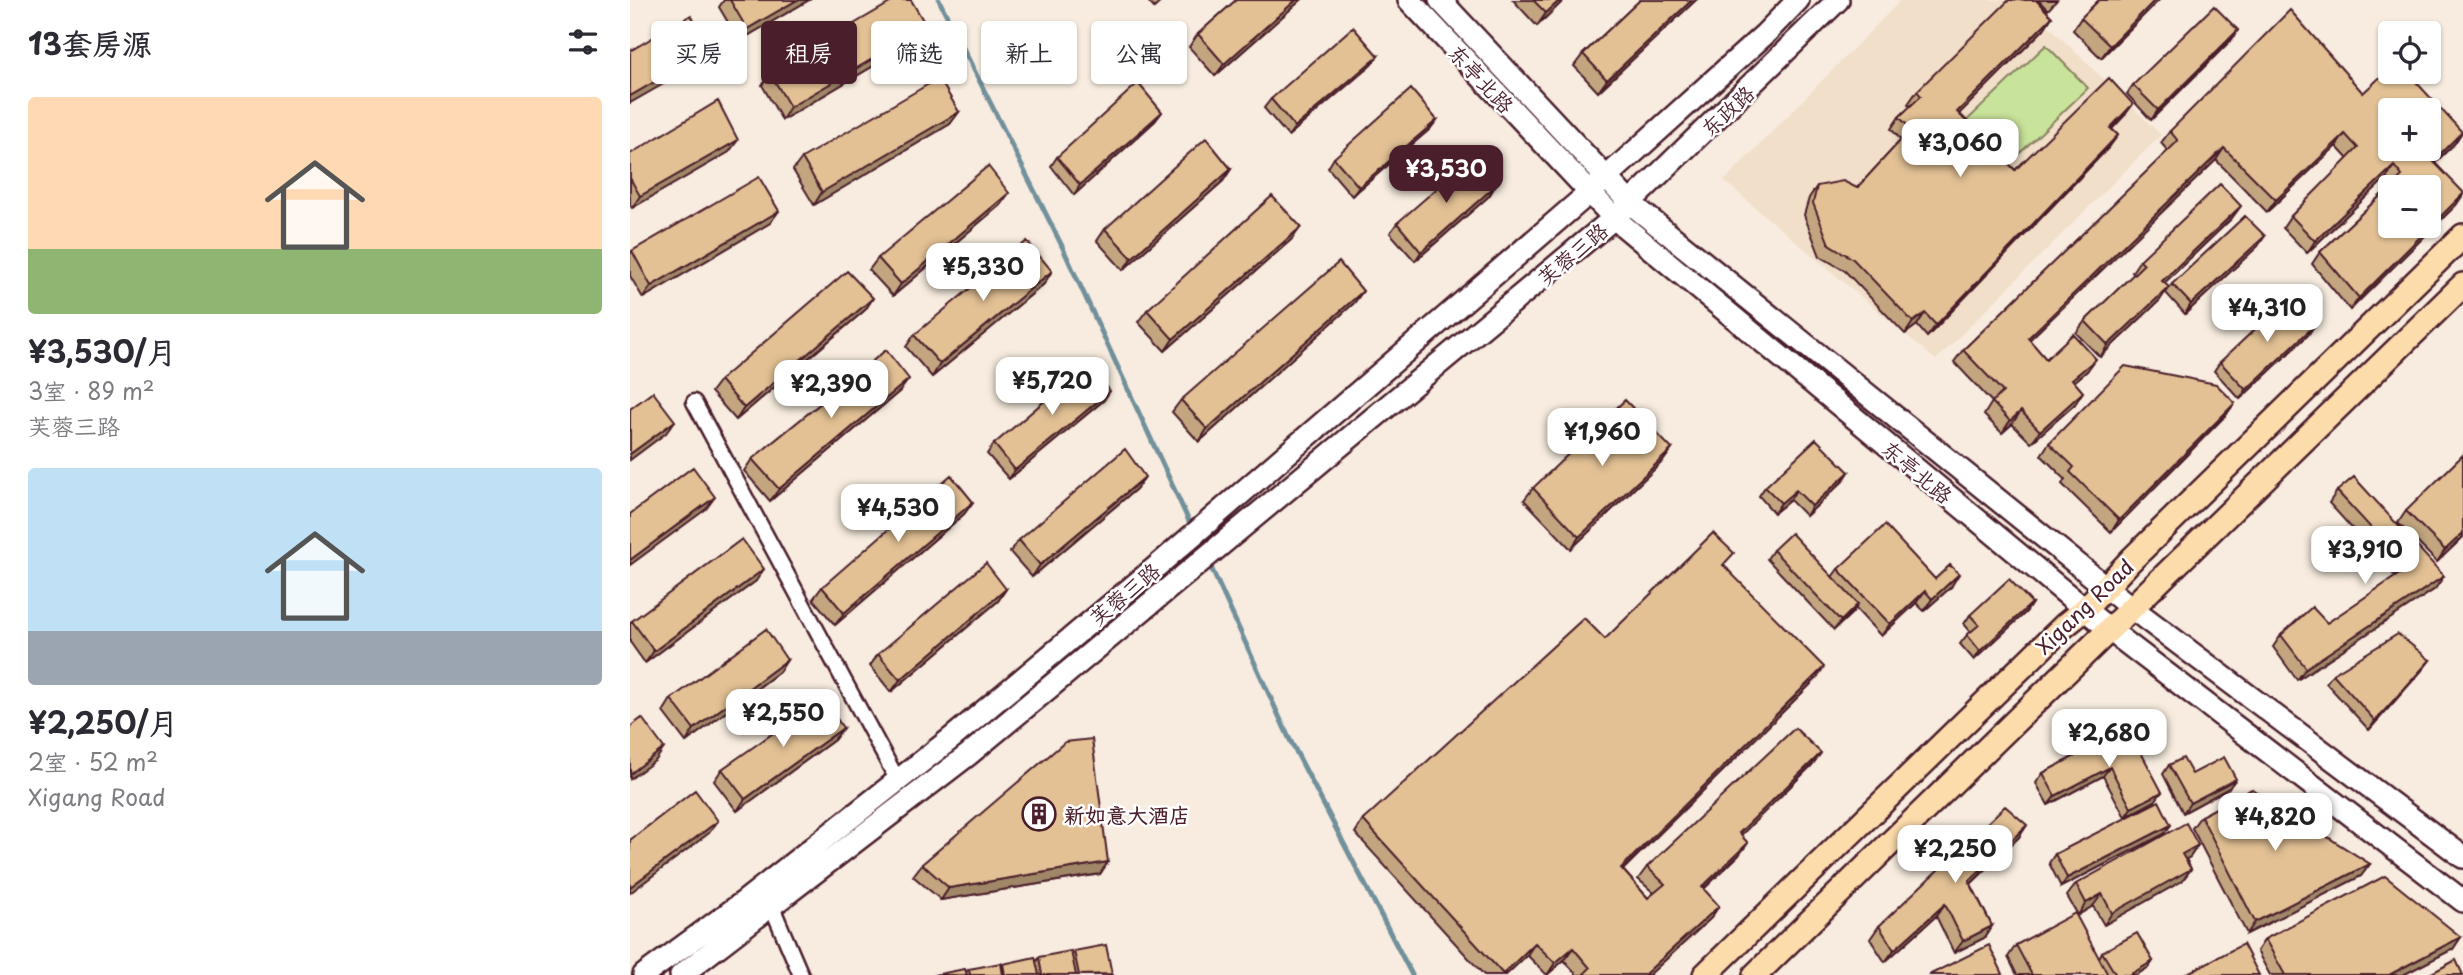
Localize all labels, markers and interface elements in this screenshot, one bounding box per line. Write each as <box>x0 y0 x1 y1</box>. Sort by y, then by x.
text: 13套房源 <box>28 20 152 65</box>
chip: 买房 <box>651 21 747 84</box>
chip: 租房 <box>761 21 857 84</box>
chip: 筛选 <box>871 21 967 84</box>
chip: 新上 <box>981 21 1077 84</box>
chip: 公寓 <box>1091 21 1187 84</box>
map controls <box>2378 21 2441 238</box>
button: locate <box>2378 21 2441 84</box>
icon: filters <box>564 23 602 61</box>
street label: 东亭北路 <box>1442 36 1522 120</box>
street label: 东政路 <box>1693 77 1761 143</box>
button: + <box>2378 98 2441 161</box>
pin: ¥3,060 <box>1903 120 2017 179</box>
text: ¥3,060 <box>1918 124 2002 159</box>
icon: home <box>252 142 378 268</box>
pin: ¥3,530 <box>1389 146 1503 205</box>
text: ¥3,530 <box>1405 150 1487 185</box>
button: − <box>2378 175 2441 238</box>
street label: 芙蓉三路 <box>1530 214 1614 292</box>
pin: ¥5,330 <box>926 244 1040 303</box>
text: ¥5,330 <box>942 248 1024 283</box>
pin: ¥4,310 <box>2210 284 2324 344</box>
text: ¥4,310 <box>2228 289 2306 324</box>
text: ¥3,530/月 <box>28 328 177 373</box>
pin: ¥5,720 <box>995 358 1109 417</box>
pin: ¥2,390 <box>774 360 888 420</box>
text: ¥5,720 <box>1012 362 1092 397</box>
text: ¥2,390 <box>790 365 872 400</box>
text: 3室 · 89 m² <box>28 373 155 408</box>
text: 芙蓉三路 <box>28 408 120 443</box>
pin: ¥1,960 <box>1545 408 1659 468</box>
text: ¥1,960 <box>1563 413 1641 448</box>
street label: 东亭北路 <box>1876 432 1960 510</box>
pin: ¥4,530 <box>841 484 955 544</box>
text: ¥4,530 <box>857 489 939 524</box>
icon: home <box>252 513 378 639</box>
pin: ¥3,910 <box>2308 526 2422 586</box>
text: ¥3,910 <box>2327 531 2403 566</box>
street label: Xigang Road <box>2028 551 2140 661</box>
street label: 芙蓉三路 <box>1082 554 1166 632</box>
pin: ¥2,550 <box>726 690 840 749</box>
text: ¥2,550 <box>742 694 824 729</box>
text: ¥2,250/月 <box>28 699 178 744</box>
pin: ¥2,680 <box>2052 710 2166 769</box>
text: ¥2,680 <box>2068 714 2150 749</box>
text: 2室 · 52 m² <box>28 744 158 779</box>
text: Xigang Road <box>28 779 166 814</box>
pin: ¥4,820 <box>2218 794 2332 853</box>
building icon: 新如意大酒店 <box>1020 795 1058 833</box>
place label: 新如意大酒店 <box>1064 798 1190 830</box>
text: ¥4,820 <box>2234 798 2316 833</box>
pin: ¥2,250 <box>1898 826 2012 885</box>
text: ¥2,250 <box>1913 830 1997 865</box>

